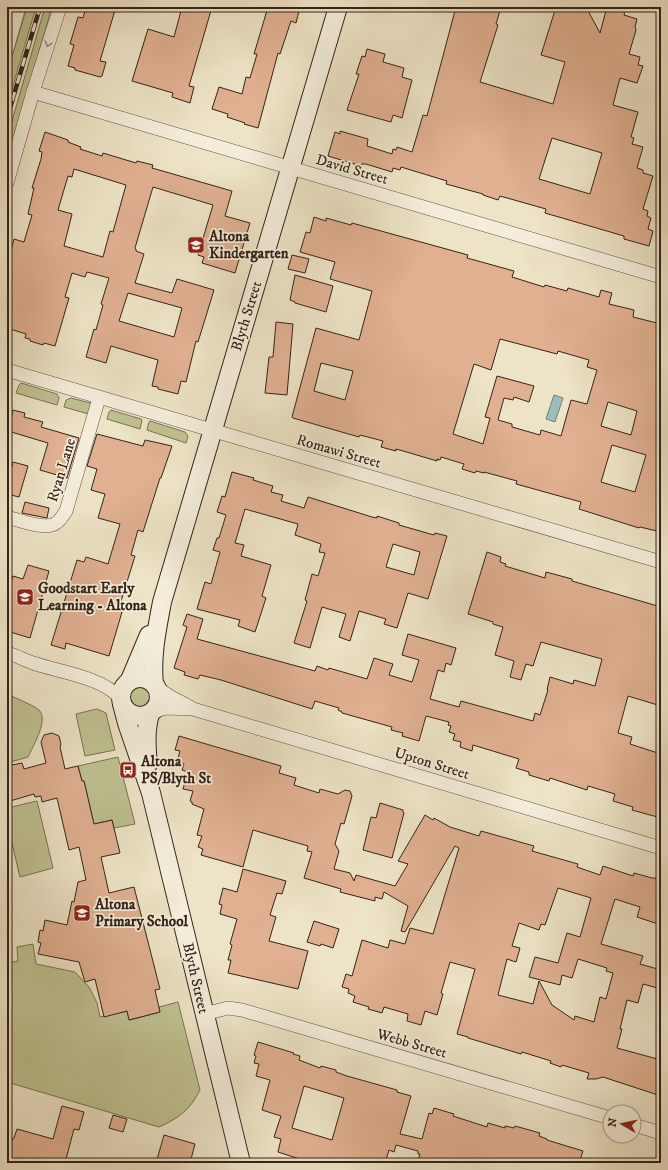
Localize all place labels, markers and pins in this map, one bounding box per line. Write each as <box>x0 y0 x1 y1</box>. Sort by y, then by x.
place label: Altona Kindergarten <box>208 227 289 263</box>
school or university icon: Altona Kindergarten <box>186 235 206 255</box>
place label: Goodstart Early Learning - Altona <box>38 579 147 615</box>
school or university icon: Goodstart Early Learning - Altona <box>15 587 35 607</box>
place label: Altona PS/Blyth St <box>140 752 211 788</box>
bus stop icon: Altona PS/Blyth St <box>118 760 138 780</box>
place label: Altona Primary School <box>94 895 188 931</box>
school or university icon: Altona Primary School <box>72 903 92 923</box>

